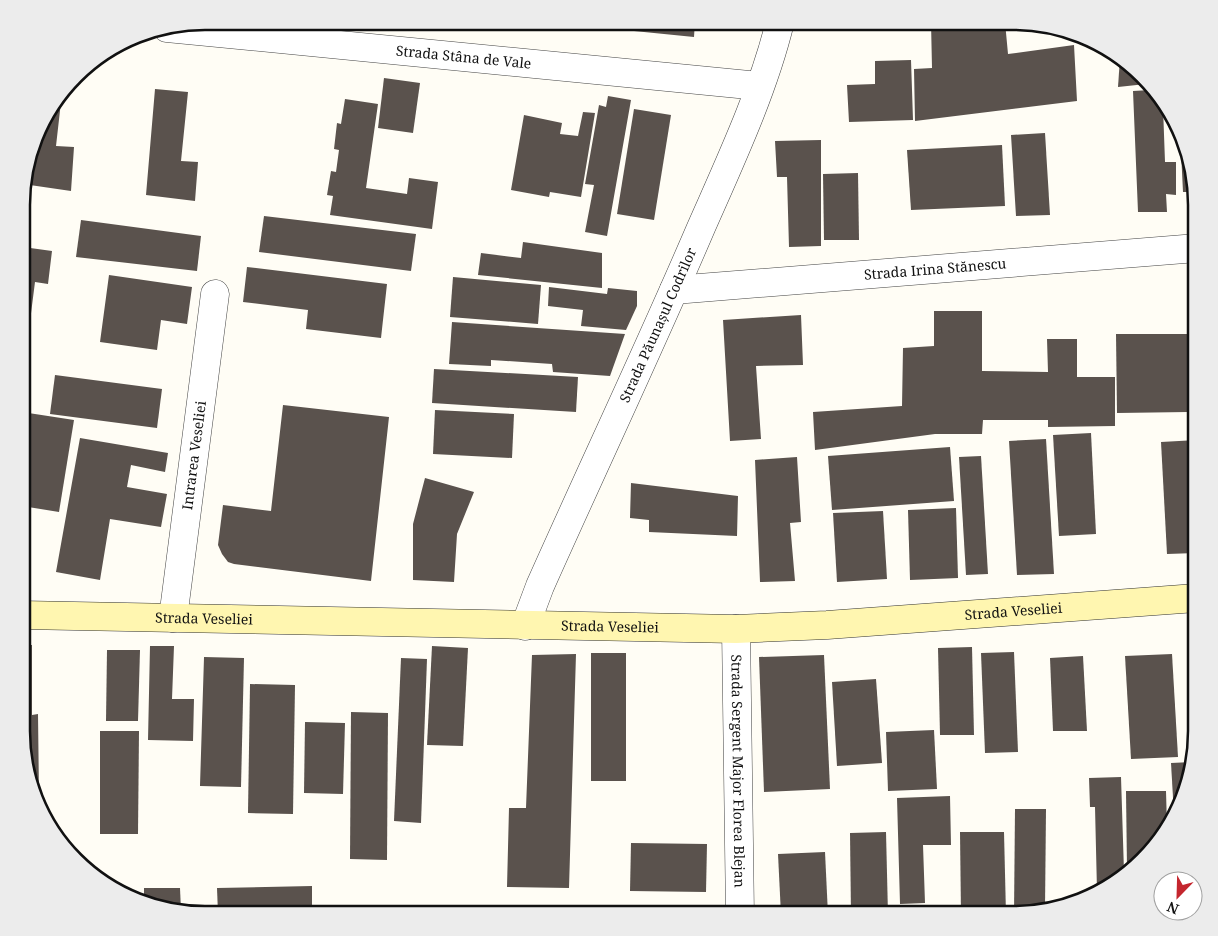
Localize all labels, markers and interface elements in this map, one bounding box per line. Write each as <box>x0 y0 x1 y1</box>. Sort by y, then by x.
street label: Strada Stâna de Vale <box>395 40 532 73</box>
street label: Strada Păunașul Codrilor <box>615 244 700 405</box>
street label: Strada Irina Stănescu <box>863 253 1007 284</box>
street label: Intrarea Veseliei <box>177 399 210 511</box>
street label: Strada Veseliei <box>964 598 1063 624</box>
street label: Strada Veseliei <box>155 608 254 629</box>
street label: Strada Veseliei <box>561 616 659 636</box>
street label: Strada Sergent Major Florea Blejan <box>727 654 750 888</box>
north arrow <box>1153 871 1203 921</box>
text: N <box>1164 898 1182 919</box>

